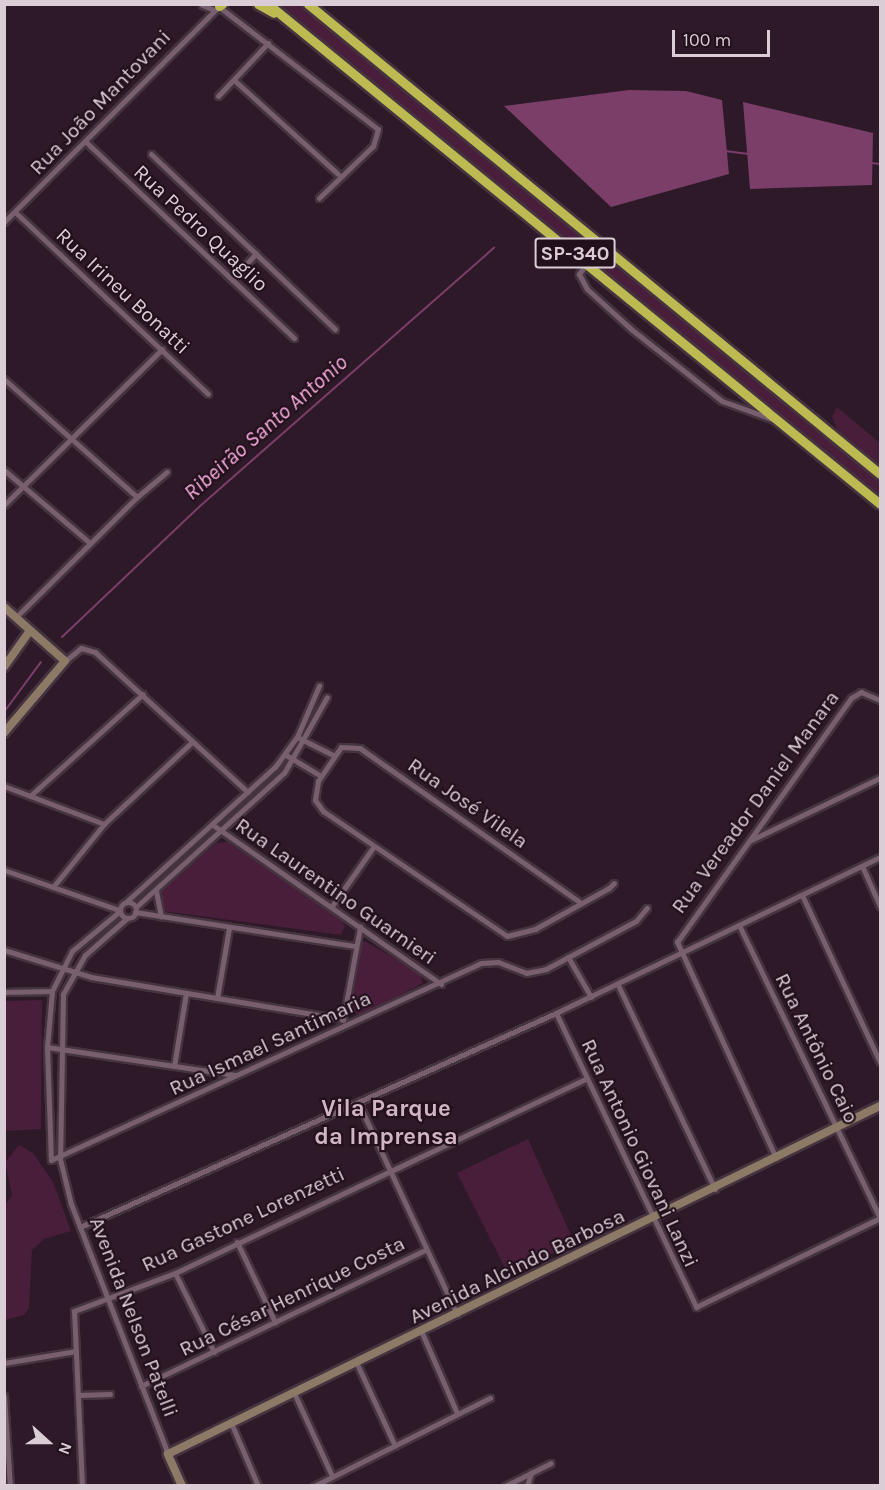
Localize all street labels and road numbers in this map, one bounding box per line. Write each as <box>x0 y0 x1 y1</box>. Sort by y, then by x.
street label: Rua João Mantovani <box>24 24 176 180</box>
street label: Rua Pedro Quaglio <box>129 159 273 297</box>
street label: Rua Irineu Bonatti <box>51 223 195 359</box>
road number: SP-340 <box>534 236 616 270</box>
street label: Rua Vereador Daniel Manara <box>666 686 844 918</box>
street label: Rua José Vilela <box>403 752 533 854</box>
street label: Rua Laurentino Guarnieri <box>231 812 441 970</box>
street label: Rua Antônio Caio <box>770 969 864 1127</box>
street label: Rua Ismael Santimaria <box>165 985 375 1101</box>
street label: Rua Antonio Giovani Lanzi <box>576 1035 704 1271</box>
street label: Rua Gastone Lorenzetti <box>137 1161 349 1277</box>
street label: Avenida Alcindo Barbosa <box>405 1203 629 1329</box>
street label: Avenida Nelson Patelli <box>84 1214 184 1420</box>
street label: Rua César Henrique Costa <box>175 1230 409 1362</box>

